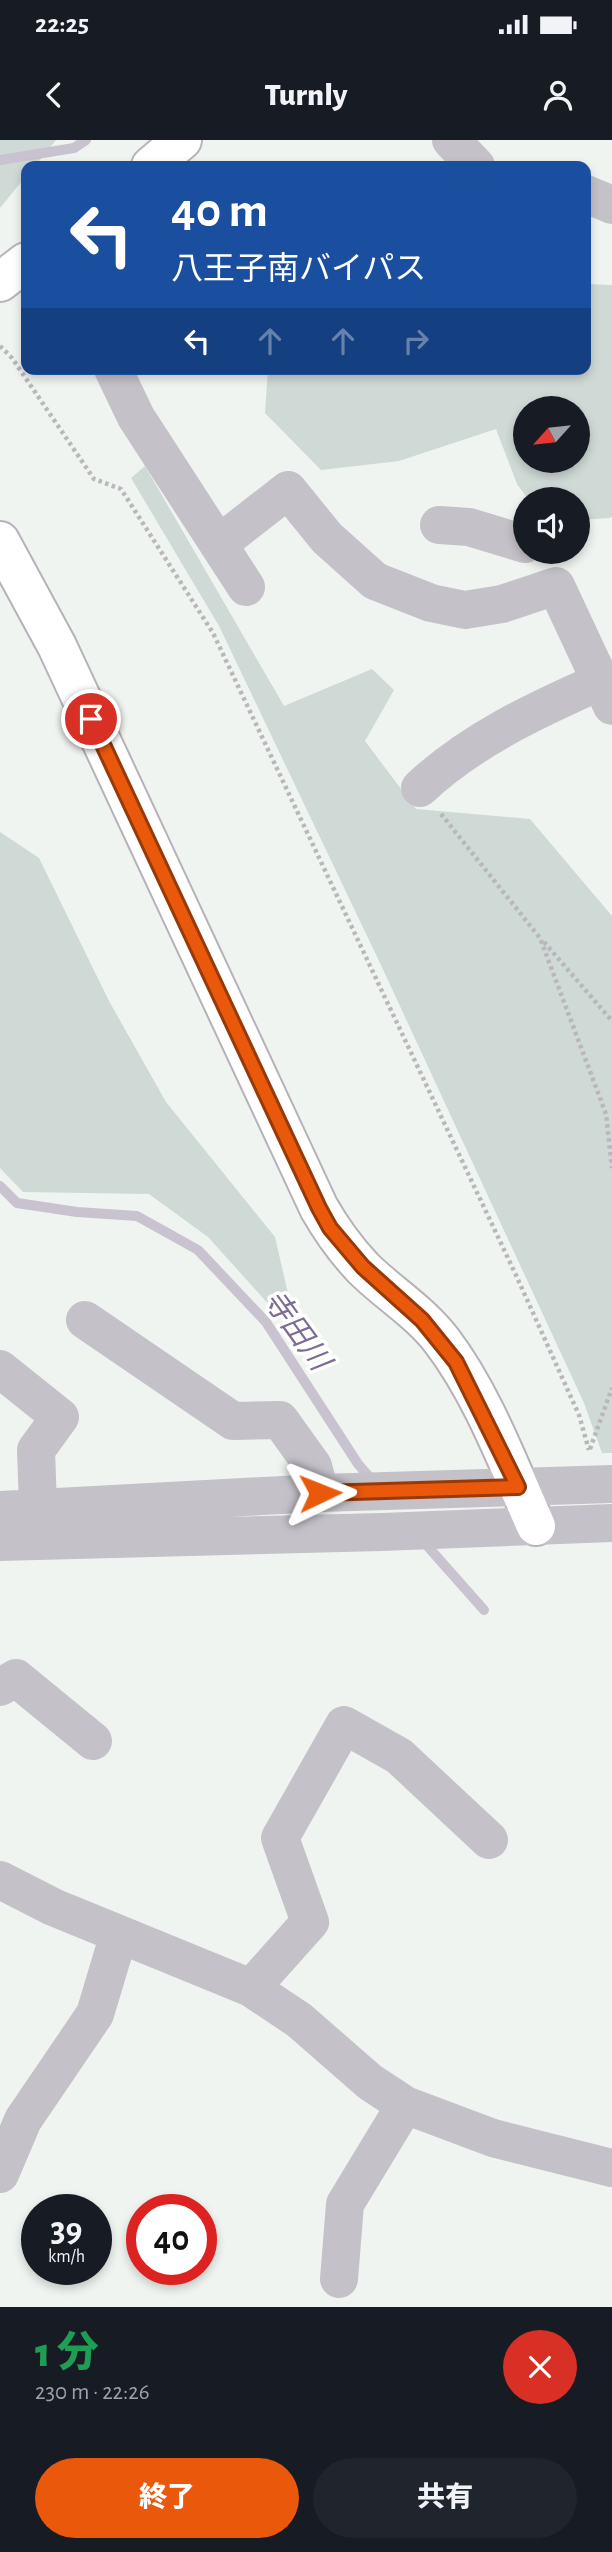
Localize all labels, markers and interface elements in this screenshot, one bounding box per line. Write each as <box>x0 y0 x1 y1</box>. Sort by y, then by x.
text: 22:25 <box>35 11 89 37</box>
icon: back <box>35 76 73 114</box>
icon: person <box>539 76 577 114</box>
text: Turnly <box>265 79 347 111</box>
text: 40 m <box>171 187 268 236</box>
icon: left <box>56 189 147 280</box>
text: 八王子南バイパス <box>171 253 426 285</box>
icon: left <box>178 322 216 360</box>
icon: ahead <box>251 322 289 360</box>
icon: ahead <box>324 322 362 360</box>
icon: right <box>397 322 435 360</box>
north arrow <box>513 396 590 472</box>
map controls <box>513 396 590 564</box>
button: sound <box>513 487 590 564</box>
pin <box>61 689 121 749</box>
icon: arrive <box>72 700 110 738</box>
water label: 寺田川 <box>258 1284 338 1378</box>
position arrow <box>283 1456 357 1530</box>
speed limit sign: 40 <box>126 2194 217 2285</box>
text: 39 <box>50 2213 82 2248</box>
text: km/h <box>48 2248 85 2266</box>
button: close <box>503 2330 577 2404</box>
text: 1 分 <box>35 2332 99 2374</box>
text: 230 m · 22:26 <box>35 2381 150 2404</box>
button: 終了 <box>35 2458 299 2538</box>
button: 共有 <box>313 2458 577 2538</box>

